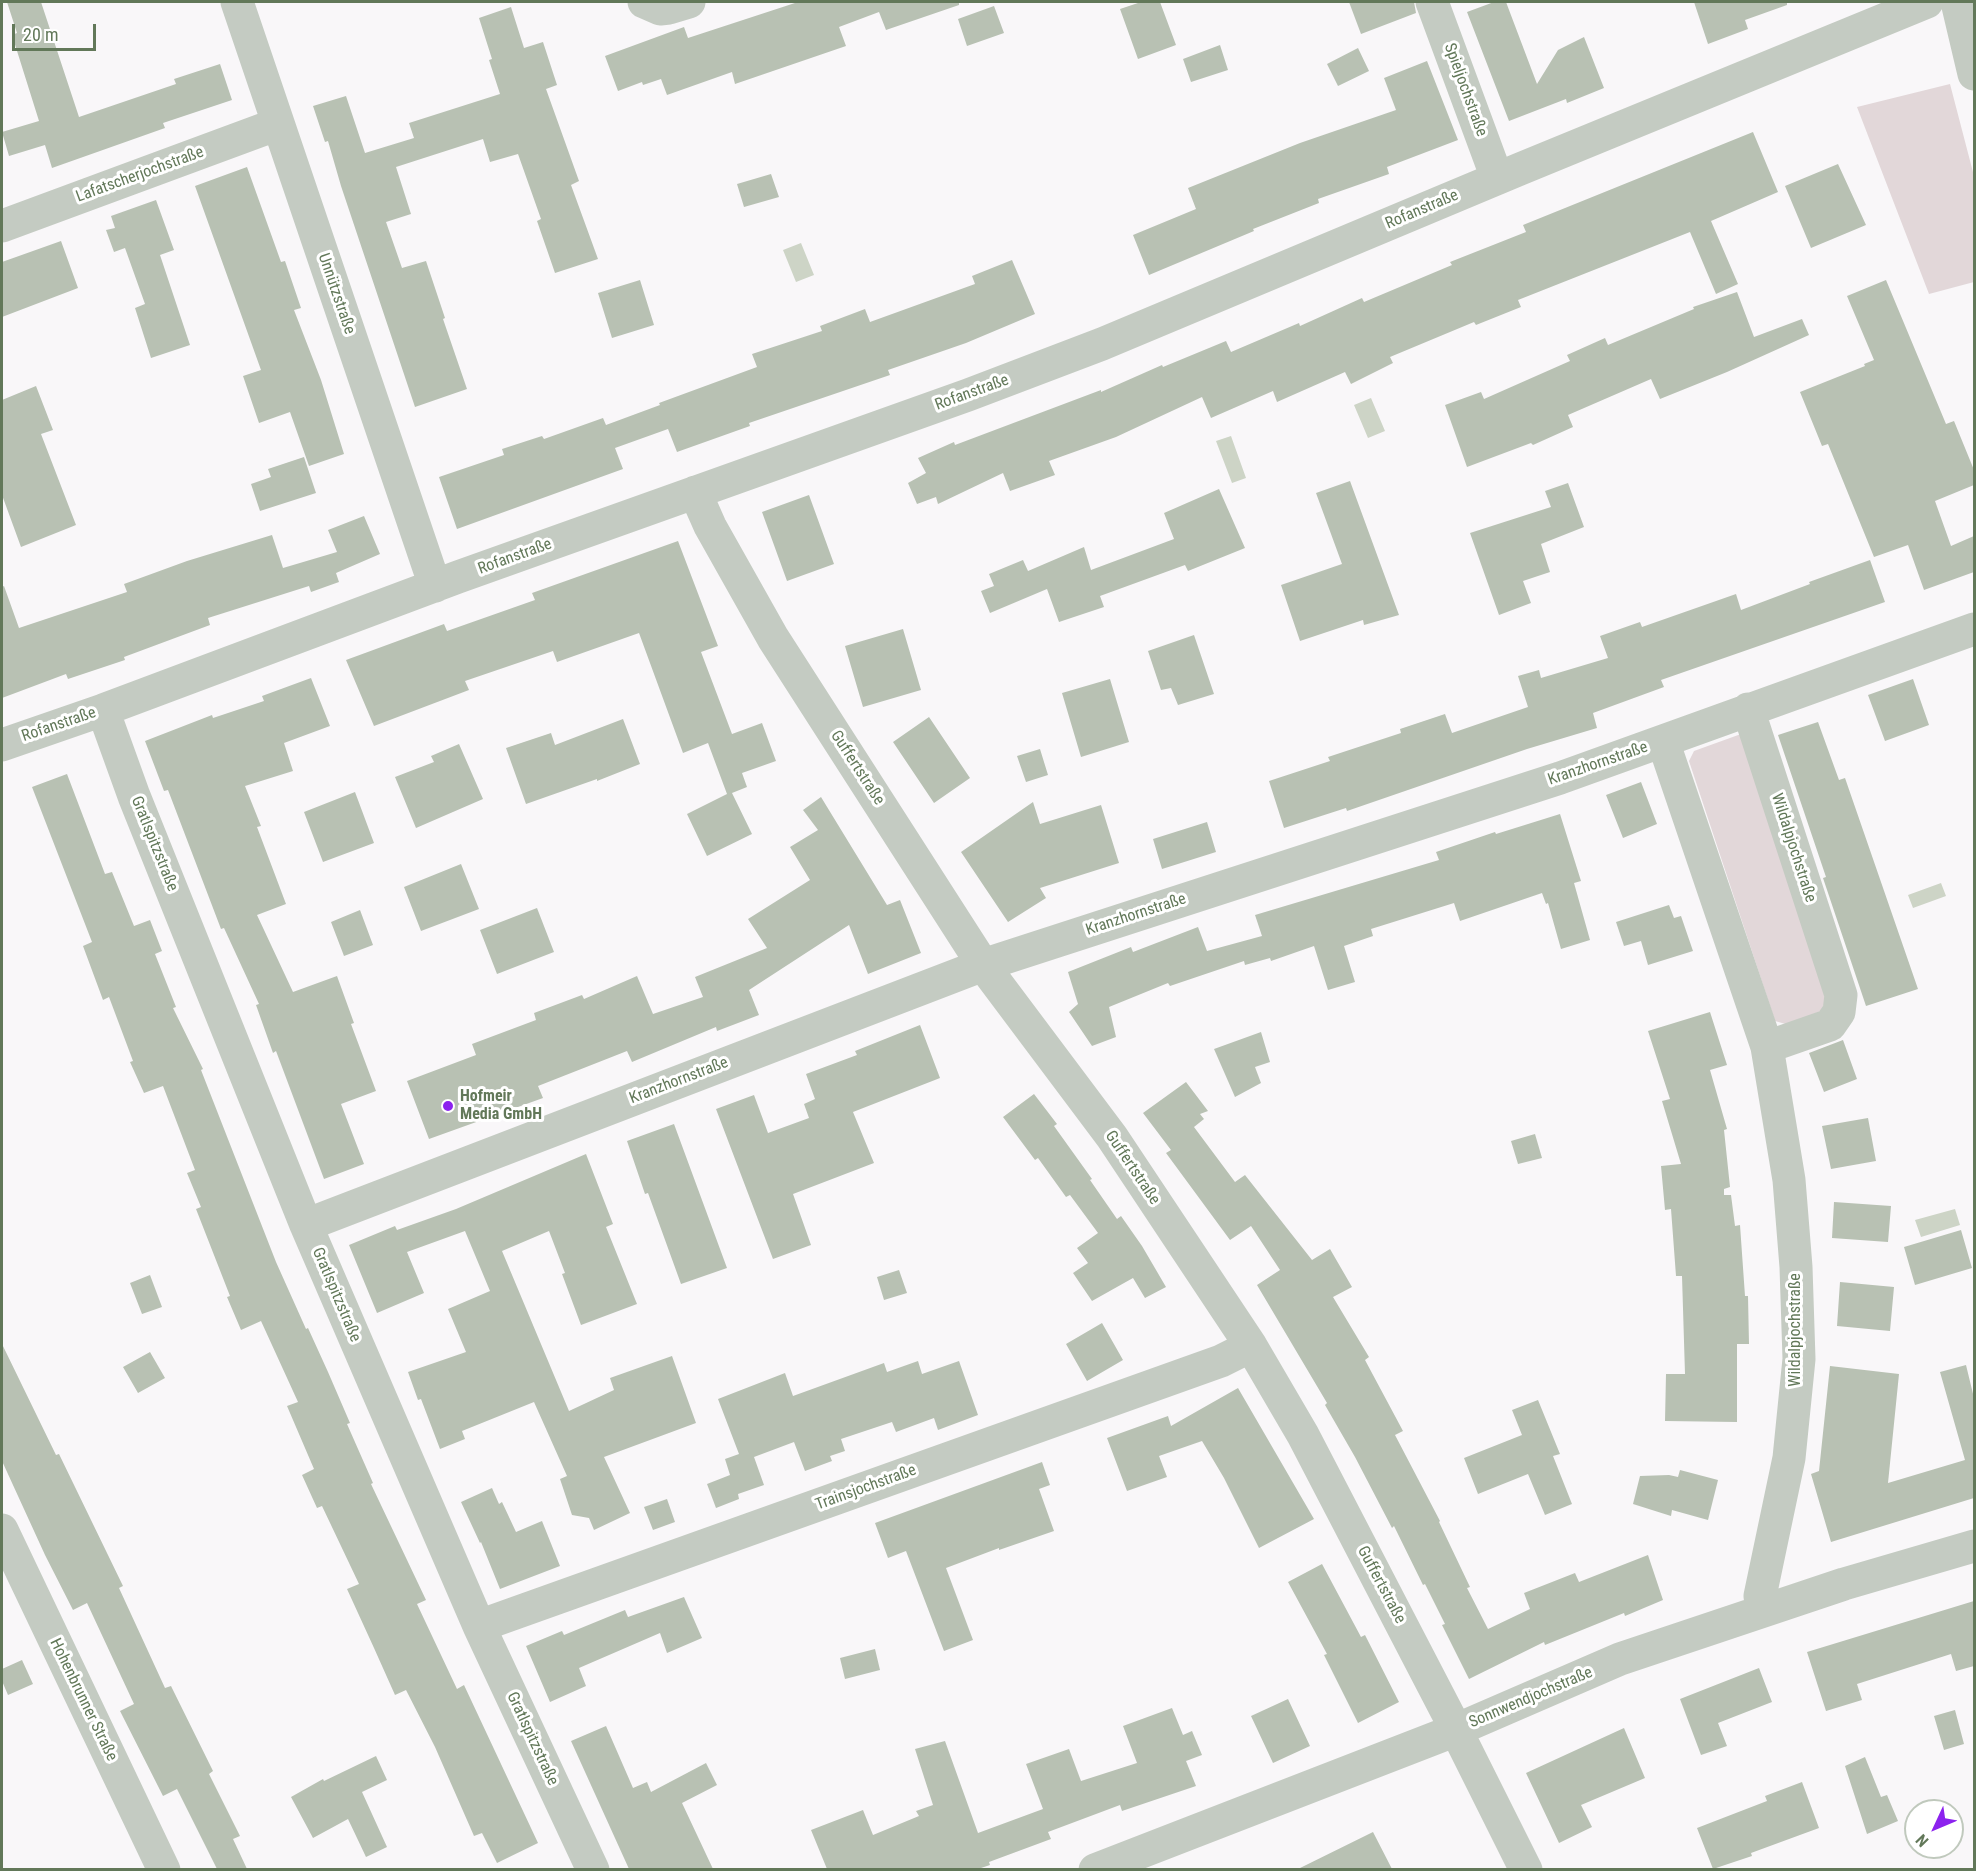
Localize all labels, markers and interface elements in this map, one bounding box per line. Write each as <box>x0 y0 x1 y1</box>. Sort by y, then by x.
scale bar <box>15 12 99 50</box>
text: 20 m <box>23 24 58 45</box>
street label: Spieljochstraße <box>1439 41 1491 139</box>
street label: Lafatscherjochstraße <box>74 143 206 207</box>
street label: Rofanstraße <box>1383 186 1461 234</box>
street label: Unnützstraße <box>313 251 359 337</box>
street label: Rofanstraße <box>932 371 1012 415</box>
street label: Rofanstraße <box>475 535 555 579</box>
street label: Rofanstraße <box>19 703 99 747</box>
street label: Guffertstraße <box>826 727 888 809</box>
street label: Kranzhornstraße <box>1546 738 1650 790</box>
street label: Wildalpjochstraße <box>1766 791 1820 905</box>
street label: Gratlspitzstraße <box>126 794 182 894</box>
street label: Kranzhornstraße <box>1083 890 1189 940</box>
street label: Kranzhornstraße <box>627 1053 731 1109</box>
place label: Hofmeir Media GmbH <box>460 1087 542 1125</box>
marker: Hofmeir Media GmbH <box>441 1099 455 1113</box>
street label: Guffertstraße <box>1100 1128 1164 1208</box>
street label: Gratlspitzstraße <box>307 1245 365 1345</box>
street label: Wildalpjochstraße <box>1786 1273 1806 1387</box>
street label: Trainsjochstraße <box>813 1461 919 1515</box>
street label: Guffertstraße <box>1353 1543 1409 1627</box>
street label: Hohenbrunner Straße <box>45 1636 121 1764</box>
street label: Sonnwendjochstraße <box>1466 1663 1596 1733</box>
street label: Gratlspitzstraße <box>502 1689 562 1789</box>
north arrow <box>1904 1799 1964 1859</box>
text: N <box>1912 1830 1932 1851</box>

